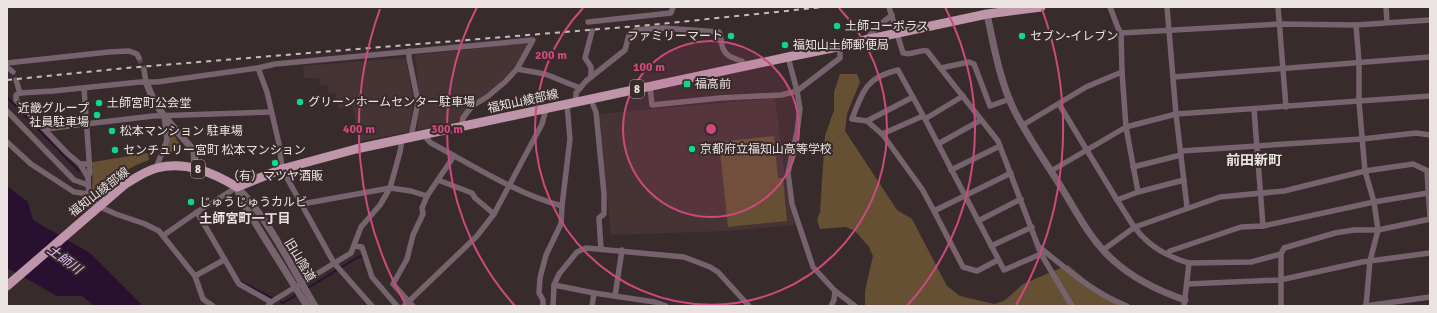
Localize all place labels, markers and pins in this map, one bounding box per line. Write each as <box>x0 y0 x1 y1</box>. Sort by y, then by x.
place label: 土師コーポラス <box>845 19 929 34</box>
marker: 土師コーポラス <box>832 21 842 31</box>
place label: ファミリーマート <box>627 29 723 44</box>
place label: セブン-イレブン <box>1030 29 1118 44</box>
marker: ファミリーマート <box>726 31 736 41</box>
marker: セブン-イレブン <box>1017 31 1027 41</box>
place label: 福知山土師郵便局 <box>793 38 889 53</box>
marker: 福知山土師郵便局 <box>780 40 790 50</box>
place label: 福高前 <box>695 77 731 92</box>
marker: 福高前 <box>682 79 692 89</box>
place label: グリーンホームセンター駐車場 <box>308 95 475 110</box>
place label: 土師宮町公会堂 <box>107 96 191 111</box>
marker: グリーンホームセンター駐車場 <box>295 97 305 107</box>
marker: 土師宮町公会堂 <box>94 98 104 108</box>
place label: 近畿グループ 社員駐車場 <box>18 101 89 130</box>
marker: 近畿グループ 社員駐車場 <box>92 110 102 120</box>
centre of rings <box>704 122 718 136</box>
place label: 松本マンション 駐車場 <box>120 124 243 139</box>
marker: 松本マンション 駐車場 <box>107 126 117 136</box>
place label: 京都府立福知山高等学校 <box>700 142 832 157</box>
place label: センチュリー宮町 松本マンション <box>123 143 306 158</box>
marker: 京都府立福知山高等学校 <box>687 144 697 154</box>
marker: センチュリー宮町 松本マンション <box>110 145 120 155</box>
marker: （有）マツヤ酒販 <box>270 158 280 168</box>
place label: （有）マツヤ酒販 <box>227 169 323 184</box>
place label: じゅうじゅうカルビ <box>199 195 307 210</box>
marker: じゅうじゅうカルビ <box>186 197 196 207</box>

